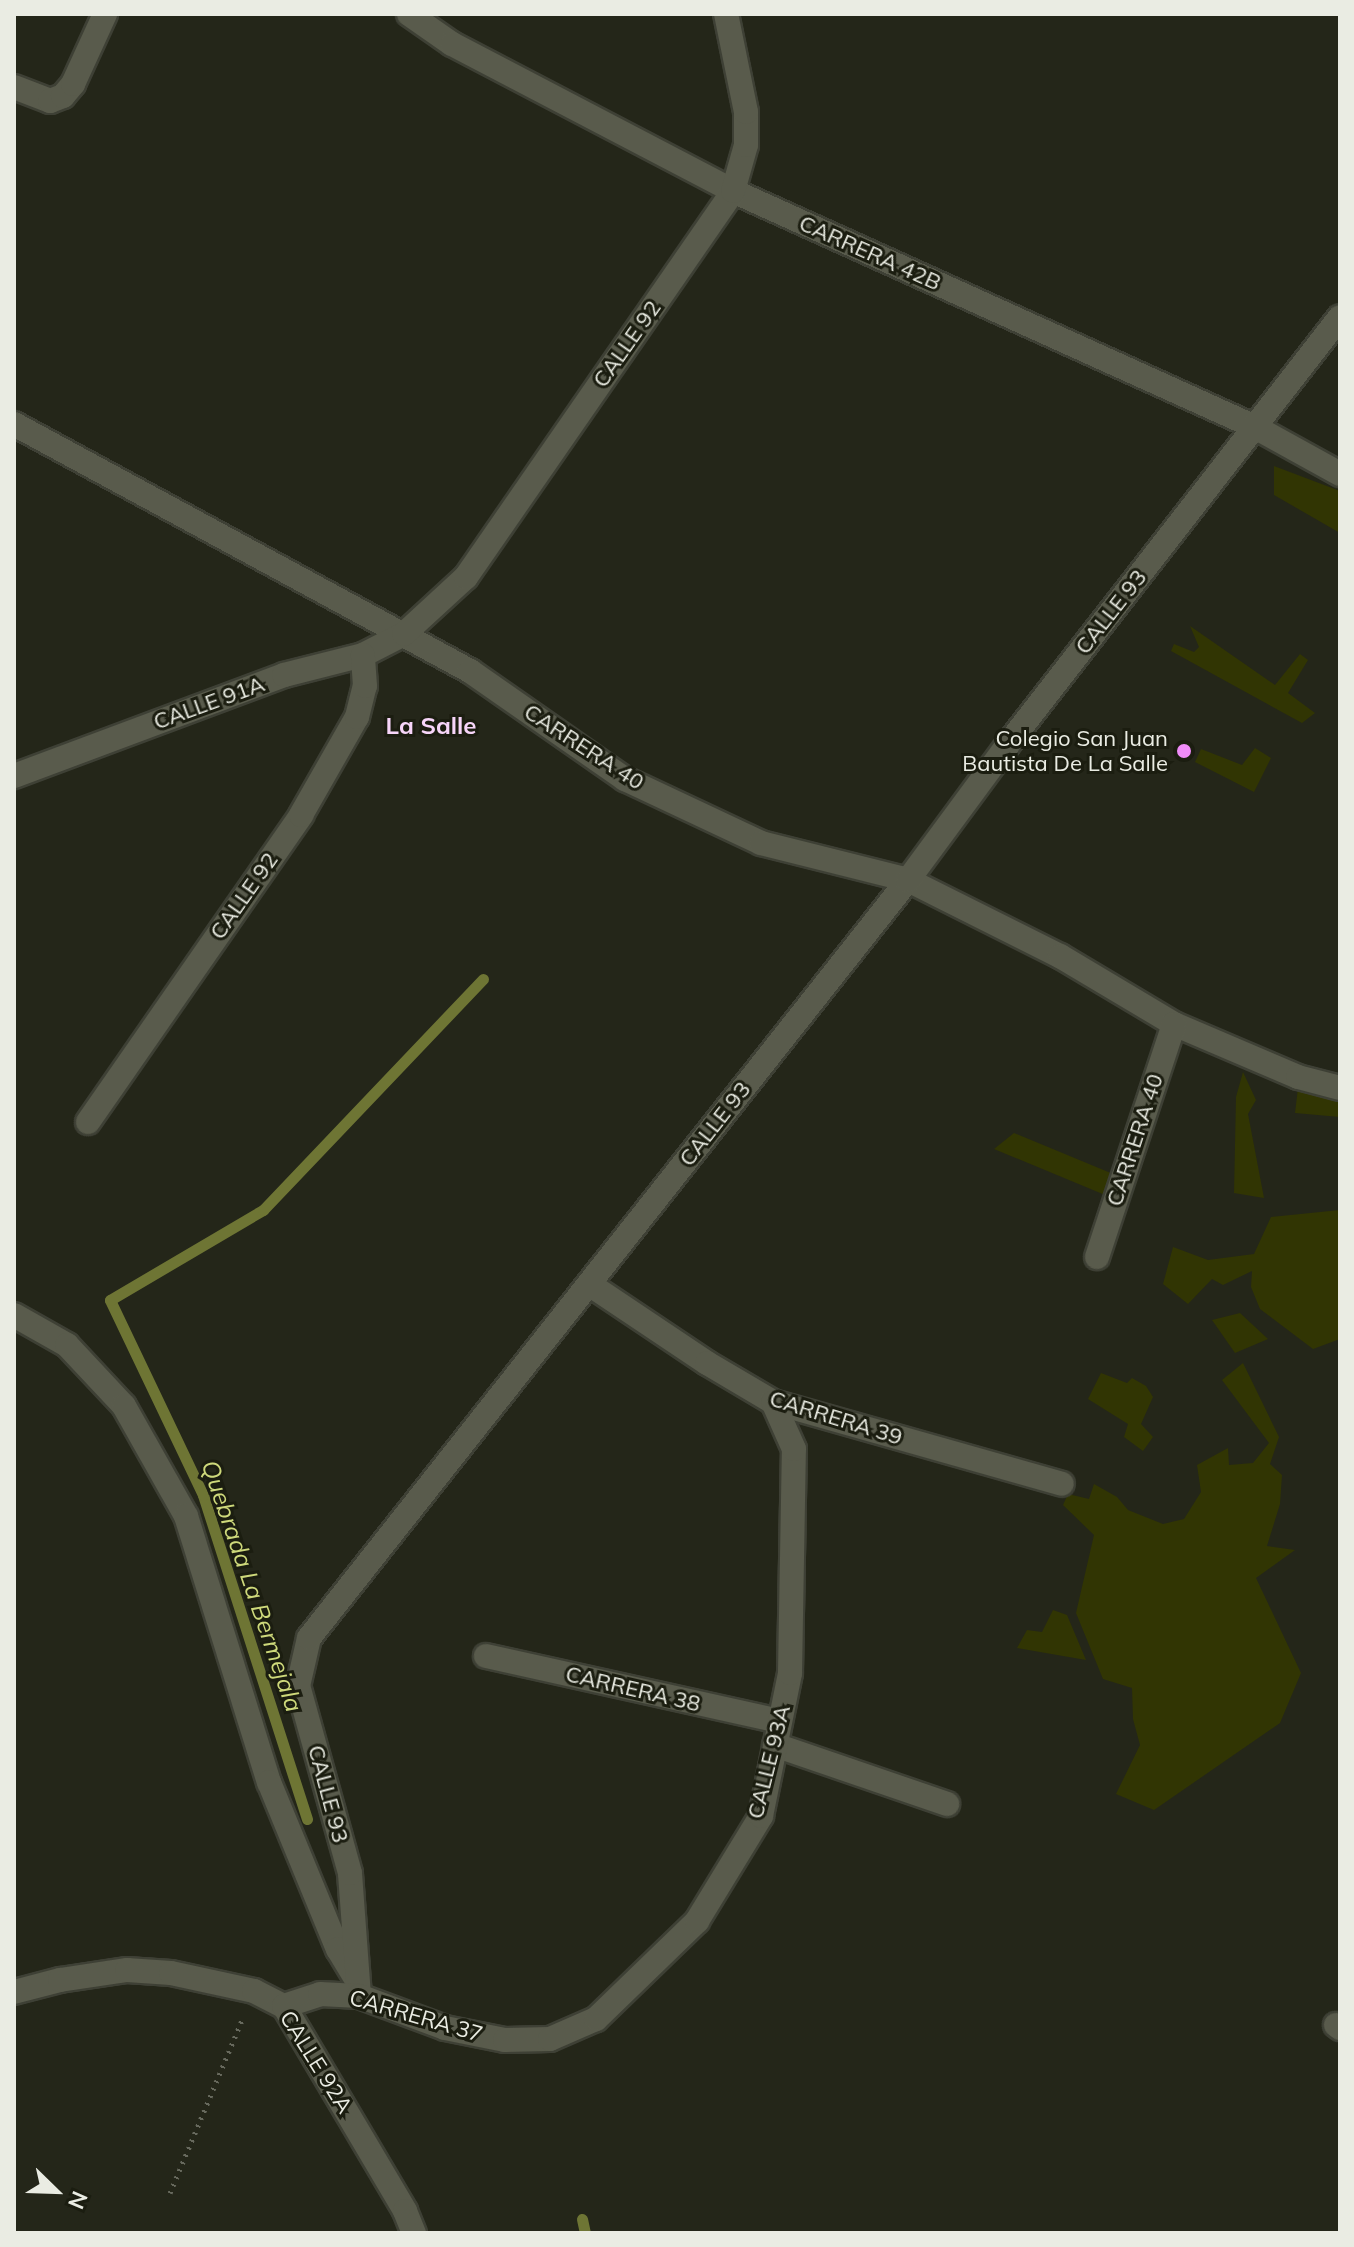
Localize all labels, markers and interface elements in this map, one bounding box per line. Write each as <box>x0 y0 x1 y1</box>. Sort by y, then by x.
street label: CARRERA 42B <box>795 210 945 296</box>
street label: CALLE 92 <box>588 296 666 392</box>
street label: CALLE 93 <box>1070 565 1152 659</box>
street label: CALLE 91A <box>150 671 268 735</box>
street label: CARRERA 40 <box>519 698 649 796</box>
district label: La Salle <box>386 712 476 740</box>
place label: Colegio San Juan Bautista De La Salle <box>962 725 1168 776</box>
marker: Colegio San Juan Bautista De La Salle <box>1175 742 1193 760</box>
street label: CALLE 92 <box>205 848 283 944</box>
street label: CARRERA 40 <box>1101 1071 1169 1209</box>
street label: CALLE 93 <box>674 1077 756 1171</box>
street label: CARRERA 39 <box>766 1385 906 1451</box>
water label: Quebrada La Bermejala <box>195 1456 309 1716</box>
street label: CARRERA 38 <box>563 1661 703 1717</box>
street label: CALLE 93A <box>742 1703 796 1821</box>
street label: CALLE 93 <box>302 1742 354 1846</box>
street label: CARRERA 37 <box>346 1984 486 2048</box>
street label: CALLE 92A <box>274 2006 358 2118</box>
north arrow <box>16 2151 96 2231</box>
text: N <box>62 2187 94 2213</box>

